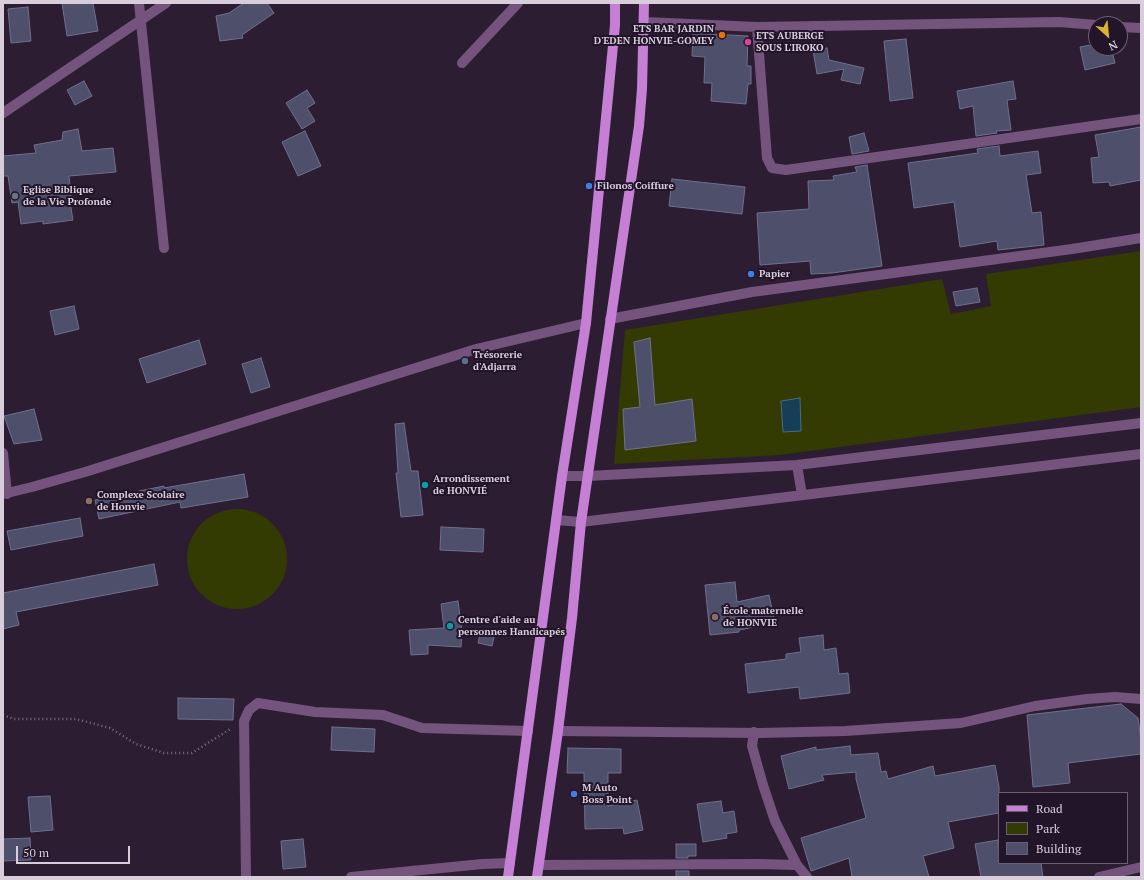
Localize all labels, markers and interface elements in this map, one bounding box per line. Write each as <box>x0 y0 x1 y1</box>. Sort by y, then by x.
north arrow <box>1088 16 1128 56</box>
place label: ETS BAR JARDIN D'EDEN HONVIE-GOMEY <box>594 23 714 46</box>
marker: ETS BAR JARDIN D'EDEN HONVIE-GOMEY <box>717 30 727 40</box>
place label: ETS AUBERGE SOUS L'IROKO <box>756 30 824 54</box>
marker: ETS AUBERGE SOUS L'IROKO <box>743 37 753 47</box>
text: N <box>1106 38 1120 54</box>
place label: Filonos Coiffure <box>597 180 674 192</box>
marker: Filonos Coiffure <box>584 181 594 191</box>
place label: Eglise Biblique de la Vie Profonde <box>23 184 111 208</box>
marker: Eglise Biblique de la Vie Profonde <box>10 191 20 201</box>
place label: Papier <box>759 268 790 280</box>
marker: Papier <box>746 269 756 279</box>
place label: Trésorerie d'Adjarra <box>473 349 522 372</box>
marker: Trésorerie d'Adjarra <box>460 356 470 366</box>
place label: Arrondissement de HONVIÉ <box>433 473 510 496</box>
marker: Arrondissement de HONVIÉ <box>420 480 430 490</box>
place label: Complexe Scolaire de Honvie <box>97 489 185 512</box>
marker: Complexe Scolaire de Honvie <box>84 496 94 506</box>
place label: École maternelle de HONVIE <box>723 605 803 628</box>
marker: École maternelle de HONVIE <box>710 612 720 622</box>
place label: Centre d'aide au personnes Handicapés <box>458 614 565 638</box>
marker: Centre d'aide au personnes Handicapés <box>445 621 455 631</box>
place label: M Auto Boss Point <box>582 782 632 806</box>
marker: M Auto Boss Point <box>569 789 579 799</box>
legend <box>998 792 1128 864</box>
text: Road <box>1036 801 1063 816</box>
text: Park <box>1036 821 1060 836</box>
scale bar <box>18 838 132 864</box>
text: Building <box>1036 841 1081 856</box>
text: 50 m <box>23 845 49 860</box>

